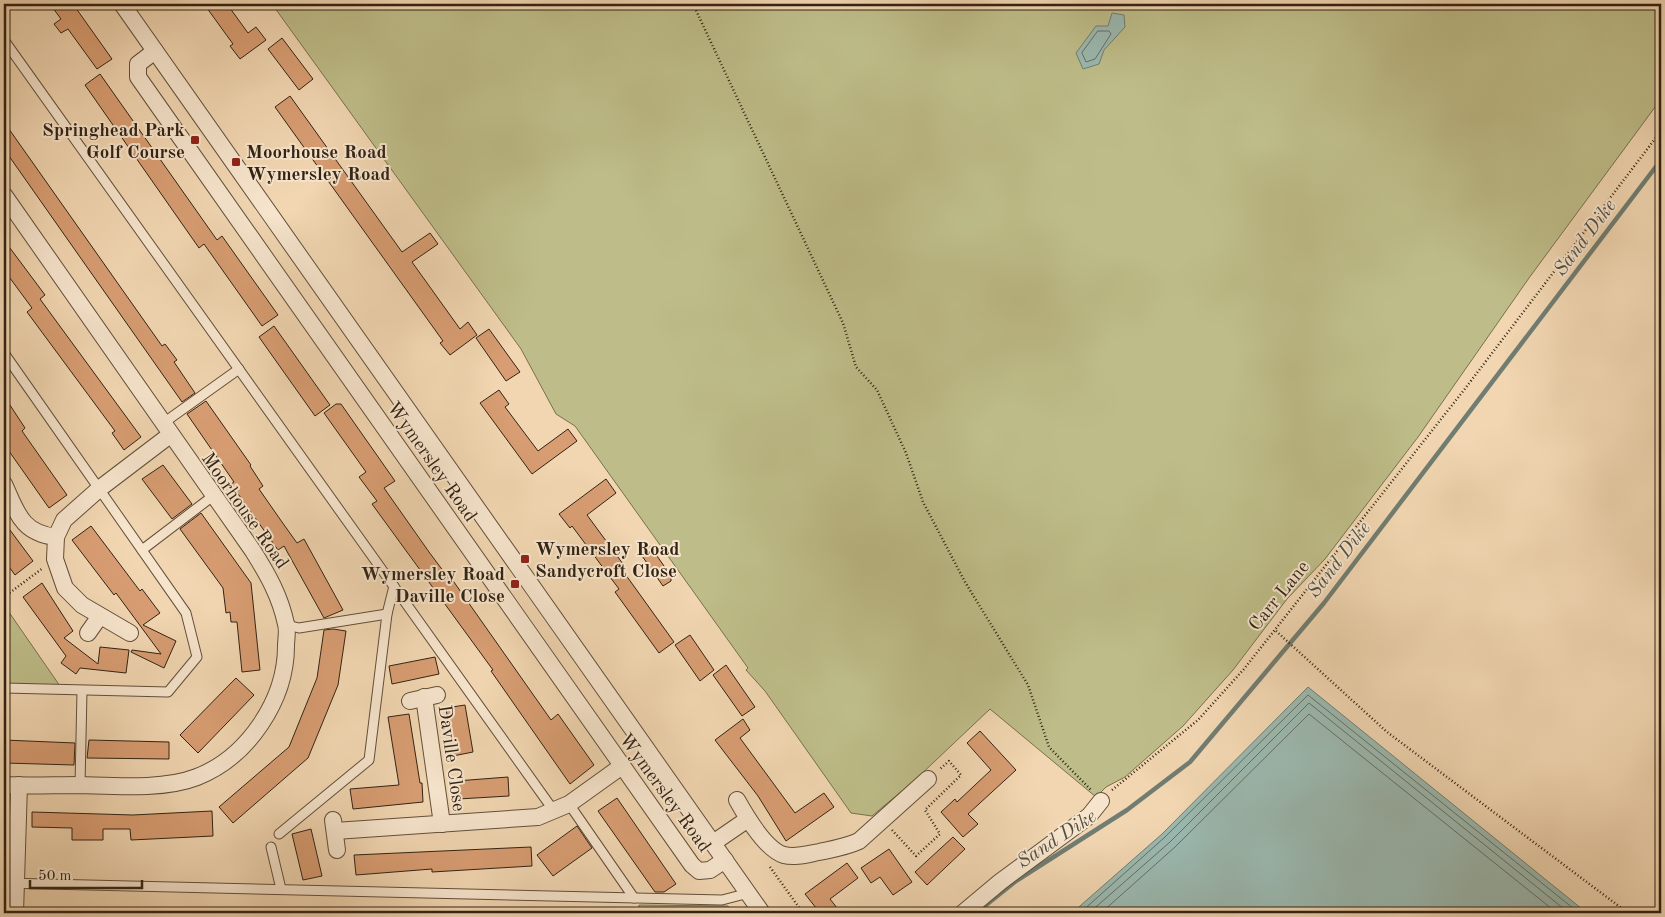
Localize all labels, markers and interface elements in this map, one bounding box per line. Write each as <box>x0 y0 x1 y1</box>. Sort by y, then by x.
place label: Springhead Park Golf Course <box>42 122 185 163</box>
marker: Springhead Park Golf Course <box>189 134 201 146</box>
place label: Moorhouse Road Wymersley Road <box>246 144 390 185</box>
marker: Moorhouse Road Wymersley Road <box>230 156 242 168</box>
water label: Sand Dike <box>1550 196 1621 280</box>
street label: Wymersley Road <box>382 399 479 526</box>
street label: Moorhouse Road <box>197 450 291 573</box>
water label: Sand Dike <box>1304 518 1375 602</box>
place label: Wymersley Road Sandycroft Close <box>535 541 679 582</box>
marker: Wymersley Road Sandycroft Close <box>519 553 531 565</box>
street label: Carr Lane <box>1246 558 1314 635</box>
place label: Wymersley Road Daville Close <box>361 566 505 607</box>
marker: Wymersley Road Daville Close <box>509 578 521 590</box>
street label: Daville Close <box>434 704 467 813</box>
street label: Wymersley Road <box>615 731 713 856</box>
water label: Sand Dike <box>1014 807 1100 873</box>
scale bar <box>30 857 142 889</box>
text: 50 m <box>38 869 72 884</box>

